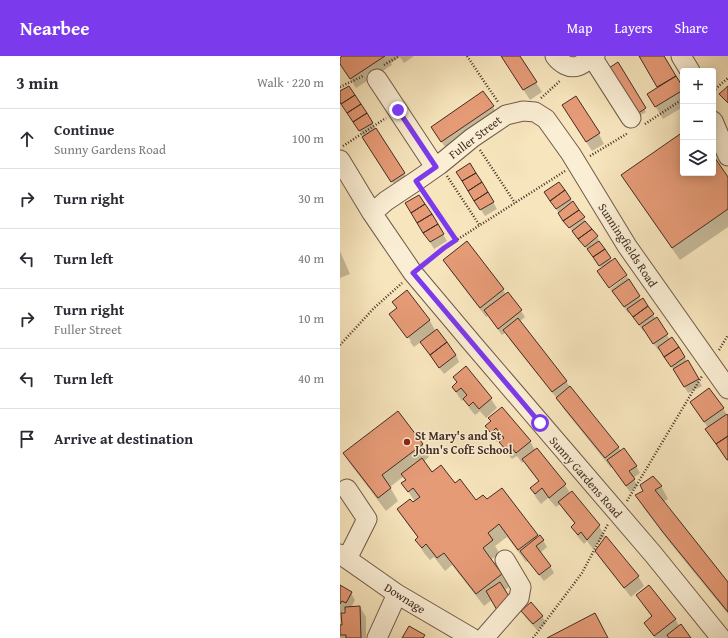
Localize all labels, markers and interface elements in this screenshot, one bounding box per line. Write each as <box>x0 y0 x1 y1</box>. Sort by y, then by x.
text: Nearbee <box>20 14 90 42</box>
text: Map <box>567 18 593 38</box>
text: Layers <box>615 18 653 38</box>
text: Share <box>675 18 708 38</box>
map controls <box>680 68 716 176</box>
button: + <box>680 68 716 104</box>
text: 3 min <box>16 70 58 95</box>
text: Walk · 220 m <box>257 73 324 92</box>
route end <box>389 101 407 119</box>
button: − <box>680 104 716 140</box>
street label: Fuller Street <box>445 111 506 163</box>
text: Continue <box>54 119 115 140</box>
icon: ahead <box>16 128 38 150</box>
text: 100 m <box>292 129 324 148</box>
text: Sunny Gardens Road <box>54 140 166 159</box>
button: layers <box>680 140 716 176</box>
icon: right <box>16 188 38 210</box>
text: Turn right <box>54 188 125 209</box>
text: 30 m <box>298 189 324 208</box>
street label: Sunningfields Road <box>594 200 662 291</box>
icon: left <box>16 248 38 270</box>
text: Turn left <box>54 248 113 269</box>
text: 40 m <box>298 249 324 268</box>
text: Turn right <box>54 299 125 320</box>
icon: right <box>16 308 38 330</box>
text: 10 m <box>298 309 324 328</box>
text: Fuller Street <box>54 320 122 339</box>
icon: left <box>16 368 38 390</box>
text: Turn left <box>54 368 113 389</box>
text: 40 m <box>298 369 324 388</box>
route start <box>531 414 549 432</box>
place label: St Mary's and St John's CofE School <box>413 427 513 458</box>
icon: arrive <box>16 428 38 450</box>
text: Arrive at destination <box>54 428 193 449</box>
street label: Sunny Gardens Road <box>546 432 627 522</box>
marker: St Mary's and St John's CofE School <box>402 437 412 447</box>
street label: Downage <box>381 579 429 618</box>

